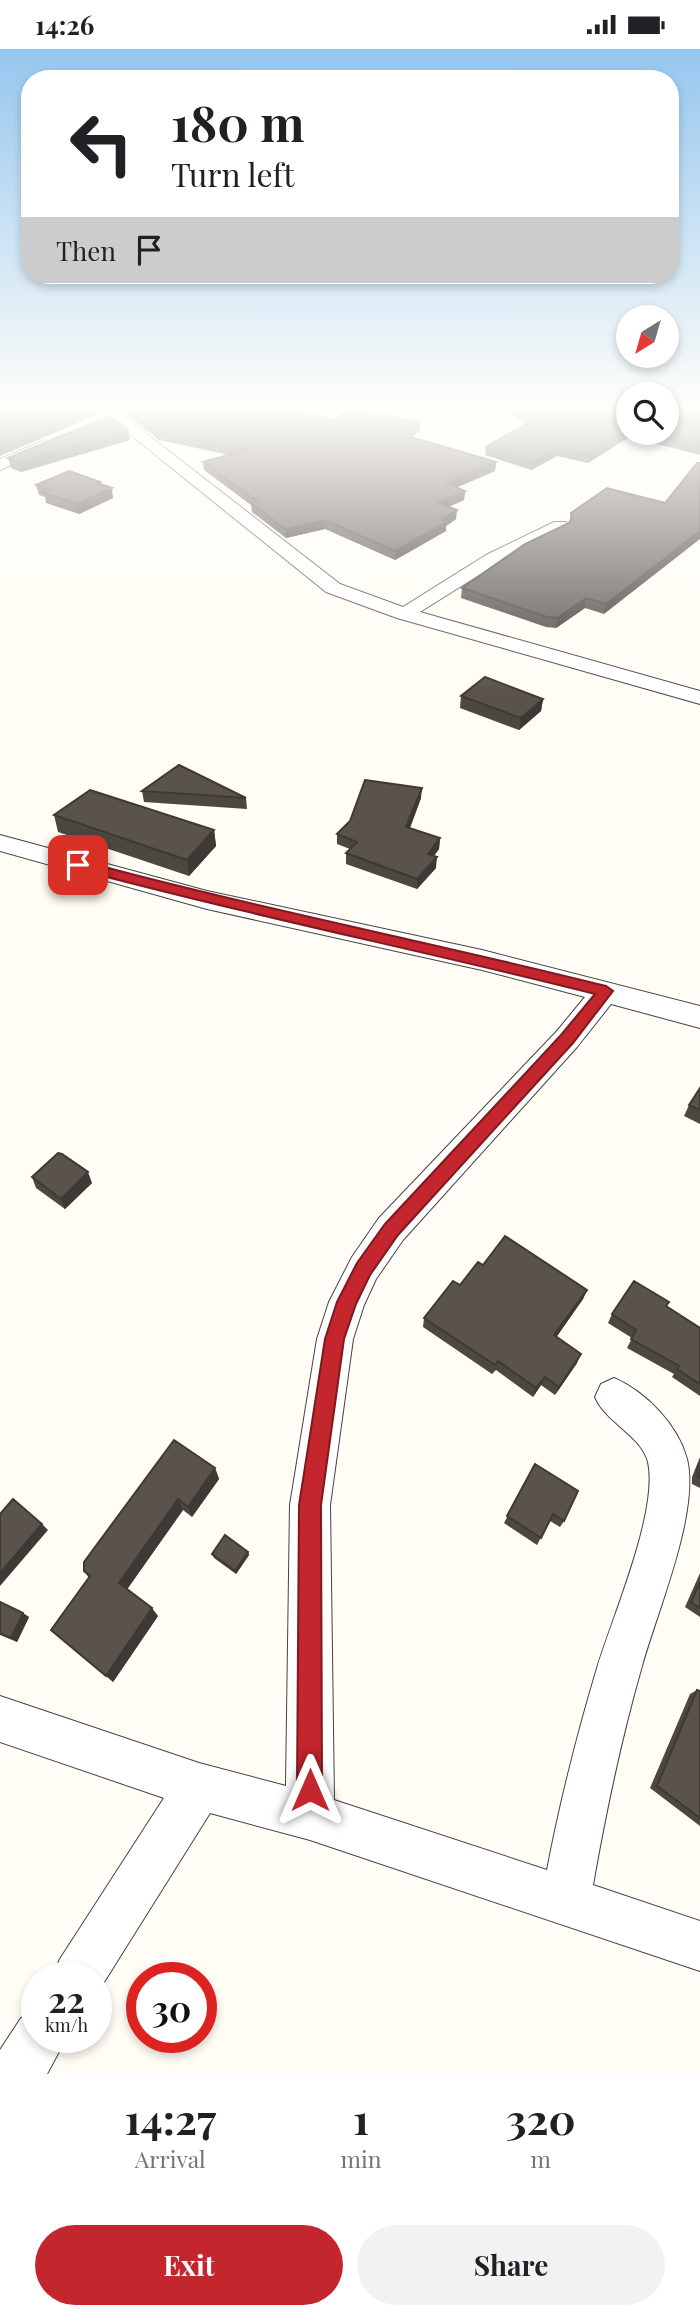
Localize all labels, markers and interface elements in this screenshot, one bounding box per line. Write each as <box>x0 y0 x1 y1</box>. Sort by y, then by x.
text: 14:26 <box>35 7 94 42</box>
text: 180 m <box>171 89 305 154</box>
icon: left <box>56 98 147 189</box>
text: Turn left <box>171 152 295 195</box>
icon: arrive <box>130 231 168 269</box>
text: Then <box>56 233 116 268</box>
north arrow <box>616 305 679 367</box>
map controls <box>616 305 679 445</box>
button: search <box>616 382 679 445</box>
pin <box>48 835 108 895</box>
icon: arrive <box>59 846 97 884</box>
position arrow <box>273 1753 347 1827</box>
speed limit sign: 30 <box>126 1962 217 2053</box>
text: 22 <box>48 1975 85 2022</box>
text: km/h <box>45 2013 88 2037</box>
text: 14:27 <box>125 2090 216 2146</box>
text: 1 <box>353 2090 369 2146</box>
text: 320 <box>506 2090 576 2146</box>
text: Arrival <box>135 2143 206 2174</box>
text: min <box>341 2143 381 2174</box>
text: m <box>531 2143 551 2174</box>
button: Exit <box>35 2225 343 2305</box>
button: Share <box>357 2225 665 2305</box>

